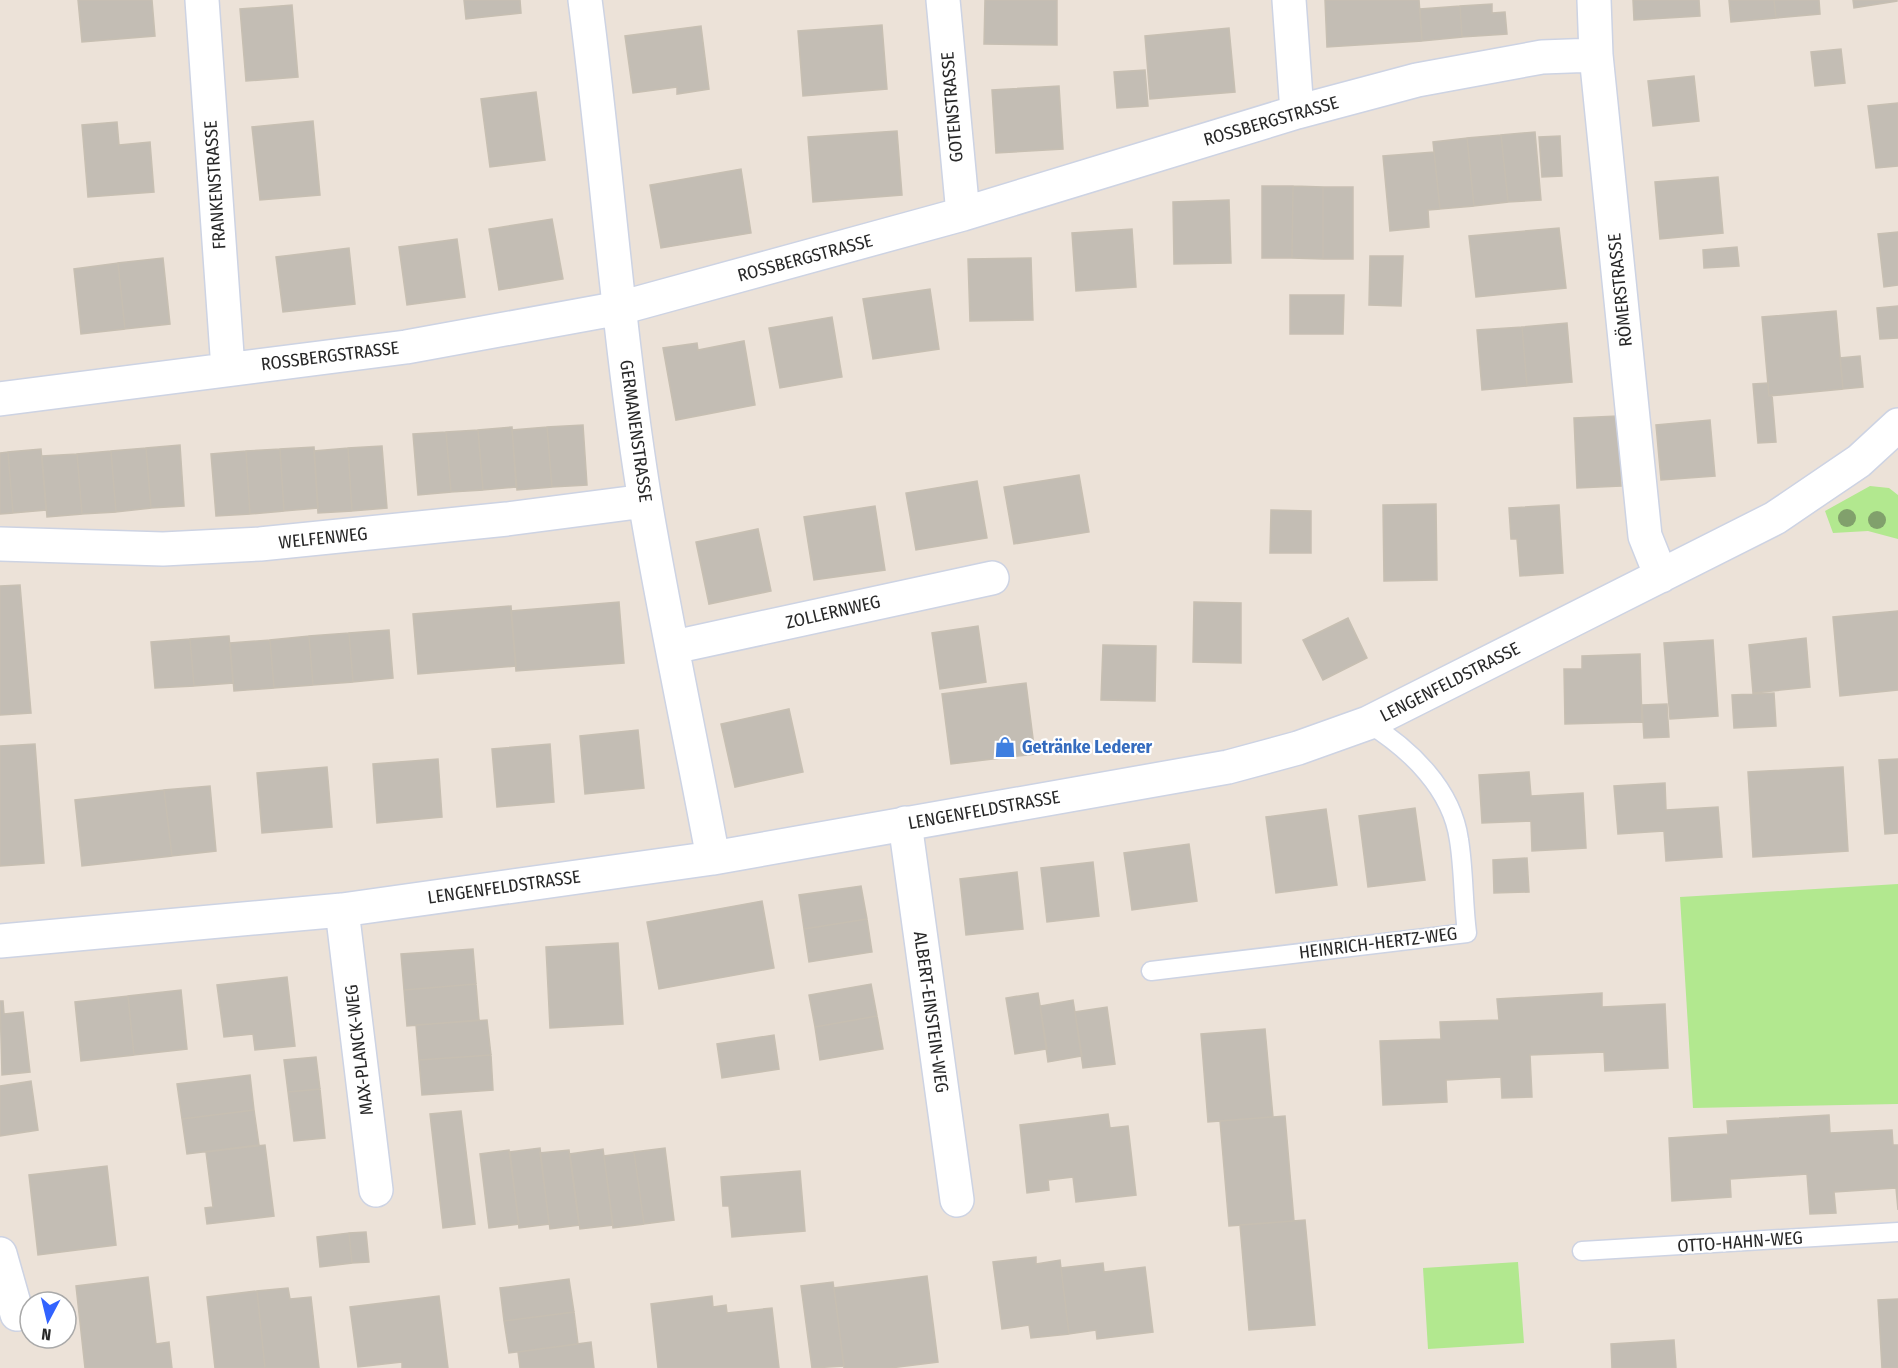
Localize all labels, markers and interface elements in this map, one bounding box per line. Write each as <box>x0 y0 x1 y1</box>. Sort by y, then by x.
street label: GOTENSTRASSE <box>936 51 968 163</box>
street label: ROSSBERGSTRASSE <box>1201 91 1341 151</box>
street label: FRANKENSTRASSE <box>200 120 230 250</box>
street label: ROSSBERGSTRASSE <box>735 229 875 287</box>
street label: RÖMERSTRASSE <box>1603 232 1637 348</box>
street label: ROSSBERGSTRASSE <box>260 337 400 375</box>
street label: GERMANENSTRASSE <box>615 358 657 504</box>
street label: WELFENWEG <box>278 522 368 554</box>
street label: ZOLLERNWEG <box>784 590 882 634</box>
street label: LENGENFELDSTRASSE <box>1376 637 1524 727</box>
shop icon: Getränke Lederer <box>993 735 1017 759</box>
place label: Getränke Lederer <box>1022 736 1153 758</box>
street label: LENGENFELDSTRASSE <box>906 786 1062 834</box>
street label: LENGENFELDSTRASSE <box>426 865 582 909</box>
street label: HEINRICH-HERTZ-WEG <box>1298 922 1458 964</box>
street label: ALBERT-EINSTEIN-WEG <box>909 930 953 1094</box>
street label: MAX-PLANCK-WEG <box>340 983 378 1117</box>
street label: OTTO-HAHN-WEG <box>1677 1227 1803 1257</box>
north arrow <box>18 1290 78 1350</box>
text: N <box>40 1324 52 1344</box>

